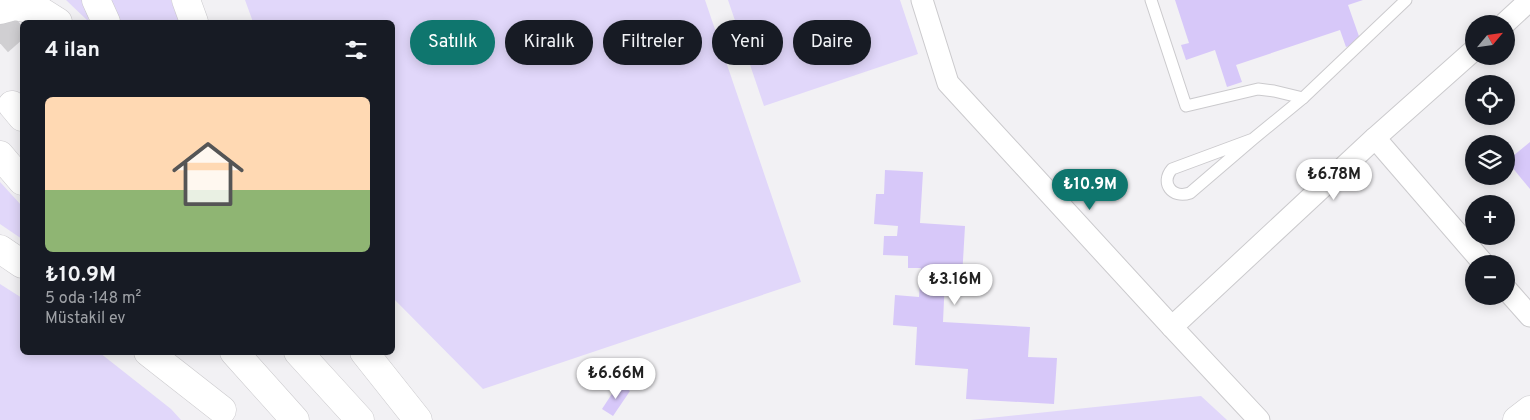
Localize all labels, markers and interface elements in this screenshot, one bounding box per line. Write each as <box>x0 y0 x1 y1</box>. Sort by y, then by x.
north arrow <box>1465 15 1515 65</box>
map controls <box>1465 15 1515 305</box>
chip: Satılık <box>410 20 495 65</box>
chip: Kiralık <box>505 20 593 65</box>
chip: Filtreler <box>603 20 702 65</box>
chip: Yeni <box>712 20 783 65</box>
chip: Daire <box>793 20 871 65</box>
icon: filters <box>342 36 370 64</box>
text: 4 ilan <box>45 37 100 64</box>
button: locate <box>1465 75 1515 125</box>
icon: home <box>163 129 253 219</box>
button: layers <box>1465 135 1515 185</box>
pin: ₺6.78M <box>1293 158 1375 201</box>
text: ₺6.78M <box>1307 165 1361 185</box>
pin: ₺10.9M <box>1049 168 1131 211</box>
text: ₺10.9M <box>1063 175 1117 195</box>
button: + <box>1465 195 1515 245</box>
button: − <box>1465 255 1515 305</box>
text: ₺10.9M <box>45 262 116 289</box>
pin: ₺3.16M <box>914 264 996 306</box>
text: ₺3.16M <box>929 270 981 290</box>
text: 5 oda · 148 m² <box>45 289 141 309</box>
text: Müstakil ev <box>45 309 126 329</box>
pin: ₺6.66M <box>575 358 657 400</box>
text: ₺6.66M <box>588 364 644 384</box>

